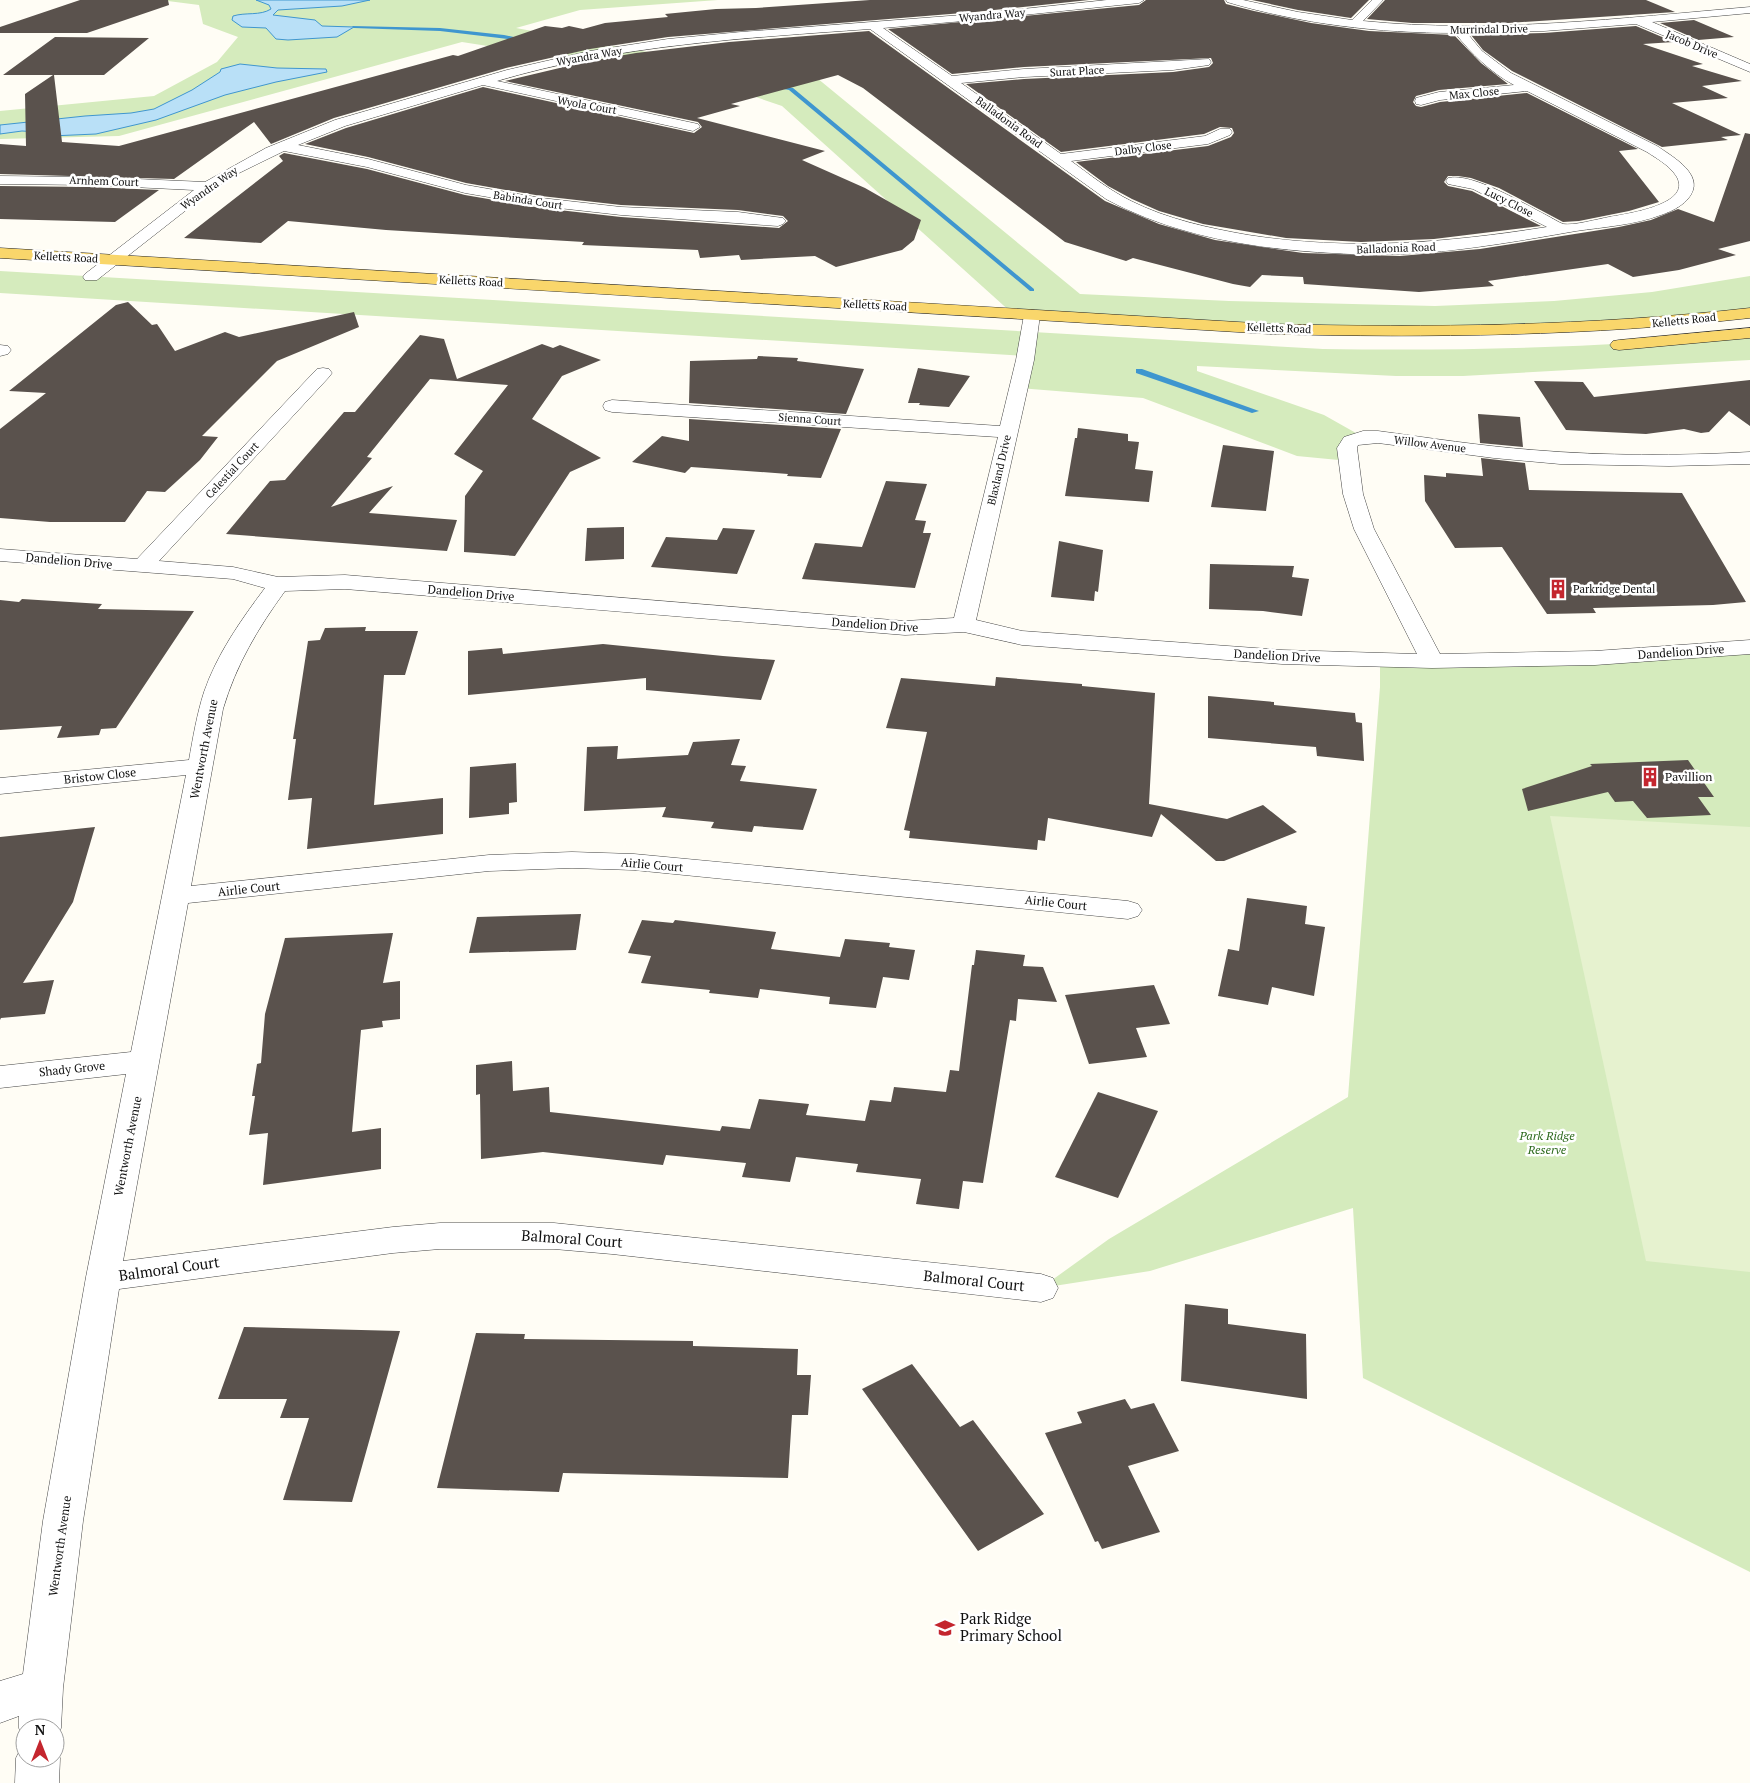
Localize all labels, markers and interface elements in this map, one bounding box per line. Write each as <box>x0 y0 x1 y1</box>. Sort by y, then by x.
street label: Wyandra Way <box>958 5 1026 25</box>
street label: Murrindal Drive <box>1450 21 1529 37</box>
street label: Jacob Drive <box>1664 27 1721 61</box>
street label: Wyandra Way <box>555 43 623 69</box>
street label: Surat Place <box>1049 63 1105 79</box>
street label: Max Close <box>1448 83 1500 103</box>
street label: Wyola Court <box>556 93 618 117</box>
street label: Balladonia Road <box>973 93 1045 151</box>
street label: Dalby Close <box>1114 137 1173 158</box>
street label: Wyandra Way <box>178 163 241 213</box>
street label: Arnhem Court <box>69 173 139 189</box>
street label: Lucy Close <box>1482 184 1536 220</box>
street label: Babinda Court <box>492 188 564 212</box>
street label: Balladonia Road <box>1356 240 1436 256</box>
street label: Kelletts Road <box>33 248 99 266</box>
street label: Kelletts Road <box>438 272 504 290</box>
street label: Kelletts Road <box>842 296 908 314</box>
street label: Kelletts Road <box>1651 310 1717 330</box>
street label: Kelletts Road <box>1247 320 1311 336</box>
street label: Sienna Court <box>778 410 842 428</box>
street label: Blaxland Drive <box>984 433 1014 507</box>
street label: Willow Avenue <box>1393 433 1467 455</box>
street label: Celestial Court <box>202 439 262 501</box>
street label: Dandelion Drive <box>25 549 113 572</box>
building icon: Parkridge Dental <box>1547 578 1569 600</box>
street label: Dandelion Drive <box>427 581 515 604</box>
place label: Parkridge Dental <box>1573 582 1655 596</box>
street label: Dandelion Drive <box>831 614 919 635</box>
street label: Dandelion Drive <box>1637 641 1725 662</box>
street label: Dandelion Drive <box>1233 646 1321 665</box>
street label: Wentworth Avenue <box>186 698 221 800</box>
street label: Bristow Close <box>63 764 137 787</box>
building icon: Pavillion <box>1639 766 1661 788</box>
place label: Pavillion <box>1665 769 1713 784</box>
street label: Airlie Court <box>620 854 684 875</box>
street label: Airlie Court <box>217 878 281 899</box>
street label: Airlie Court <box>1024 892 1089 913</box>
street label: Shady Grove <box>38 1058 106 1079</box>
street label: Wentworth Avenue <box>110 1095 145 1197</box>
park label: Park Ridge Reserve <box>1518 1128 1575 1157</box>
street label: Balmoral Court <box>521 1224 624 1252</box>
street label: Balmoral Court <box>117 1251 221 1285</box>
street label: Balmoral Court <box>923 1265 1026 1295</box>
street label: Wentworth Avenue <box>45 1495 74 1597</box>
place label: Park Ridge Primary School <box>960 1608 1062 1645</box>
school or university icon: Park Ridge Primary School <box>934 1617 956 1639</box>
north arrow <box>15 1718 65 1768</box>
text: N <box>35 1720 46 1739</box>

